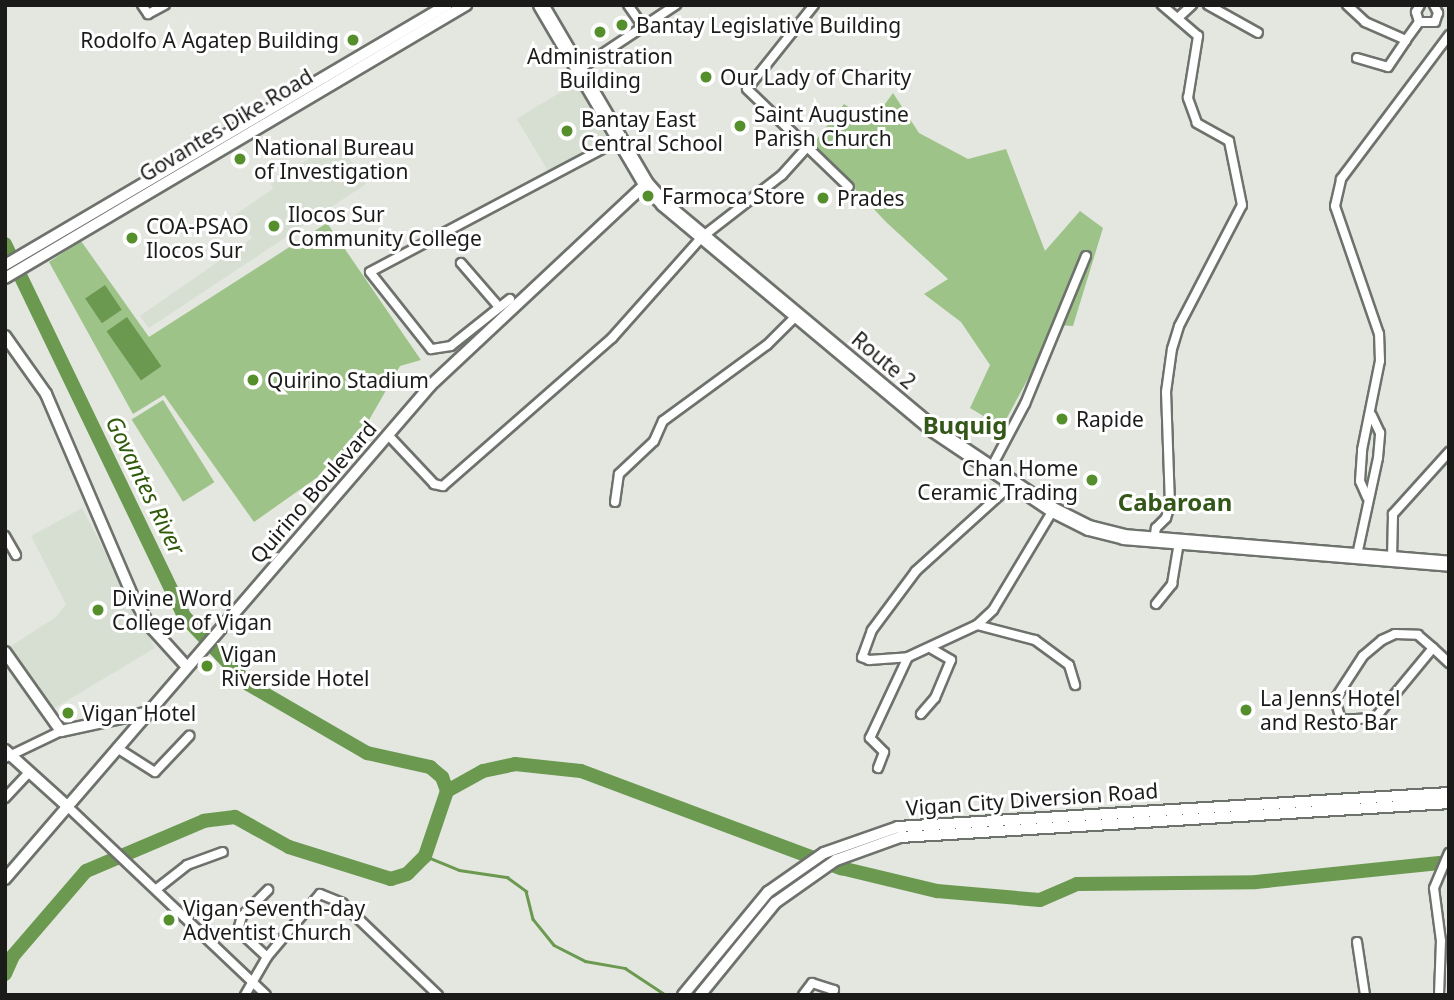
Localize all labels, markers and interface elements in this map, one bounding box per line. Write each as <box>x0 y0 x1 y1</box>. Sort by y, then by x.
place label: Bantay Legislative Building <box>636 12 901 38</box>
marker: Bantay Legislative Building <box>614 17 630 33</box>
marker: Administration Building <box>592 24 608 40</box>
place label: Rodolfo A Agatep Building <box>80 27 339 53</box>
marker: Rodolfo A Agatep Building <box>345 32 361 48</box>
place label: Administration Building <box>527 43 673 93</box>
street label: Govantes Dike Road <box>135 63 317 187</box>
place label: Our Lady of Charity <box>720 64 911 90</box>
marker: Our Lady of Charity <box>698 69 714 85</box>
place label: Saint Augustine Parish Church <box>754 101 909 151</box>
place label: Bantay East Central School <box>581 106 723 156</box>
marker: Saint Augustine Parish Church <box>732 118 748 134</box>
marker: Bantay East Central School <box>559 123 575 139</box>
place label: National Bureau of Investigation <box>254 134 415 184</box>
marker: National Bureau of Investigation <box>232 151 248 167</box>
place label: Farmoca Store <box>662 183 805 209</box>
place label: Prades <box>837 185 905 211</box>
marker: Farmoca Store <box>640 188 656 204</box>
marker: Prades <box>815 190 831 206</box>
place label: Ilocos Sur Community College <box>288 201 482 251</box>
place label: COA-PSAO Ilocos Sur <box>146 213 249 263</box>
marker: Ilocos Sur Community College <box>266 218 282 234</box>
marker: COA-PSAO Ilocos Sur <box>124 230 140 246</box>
street label: Route 2 <box>847 326 921 394</box>
place label: Quirino Stadium <box>267 367 429 393</box>
marker: Quirino Stadium <box>245 372 261 388</box>
place label: Rapide <box>1076 406 1144 432</box>
water label: Govantes River <box>101 411 191 559</box>
district label: Buquig <box>923 411 1007 439</box>
marker: Rapide <box>1054 411 1070 427</box>
street label: Quirino Boulevard <box>245 416 381 568</box>
place label: Chan Home Ceramic Trading <box>917 455 1078 505</box>
marker: Chan Home Ceramic Trading <box>1084 472 1100 488</box>
district label: Cabaroan <box>1118 488 1232 516</box>
place label: Divine Word College of Vigan <box>112 585 272 635</box>
marker: Divine Word College of Vigan <box>90 602 106 618</box>
place label: Vigan Riverside Hotel <box>221 641 369 691</box>
marker: Vigan Riverside Hotel <box>199 658 215 674</box>
place label: La Jenns Hotel and Resto Bar <box>1260 685 1400 735</box>
place label: Vigan Hotel <box>82 700 196 726</box>
marker: La Jenns Hotel and Resto Bar <box>1238 702 1254 718</box>
marker: Vigan Hotel <box>60 705 76 721</box>
street label: Vigan City Diversion Road <box>905 778 1159 820</box>
place label: Vigan Seventh-day Adventist Church <box>183 895 365 945</box>
marker: Vigan Seventh-day Adventist Church <box>161 912 177 928</box>

